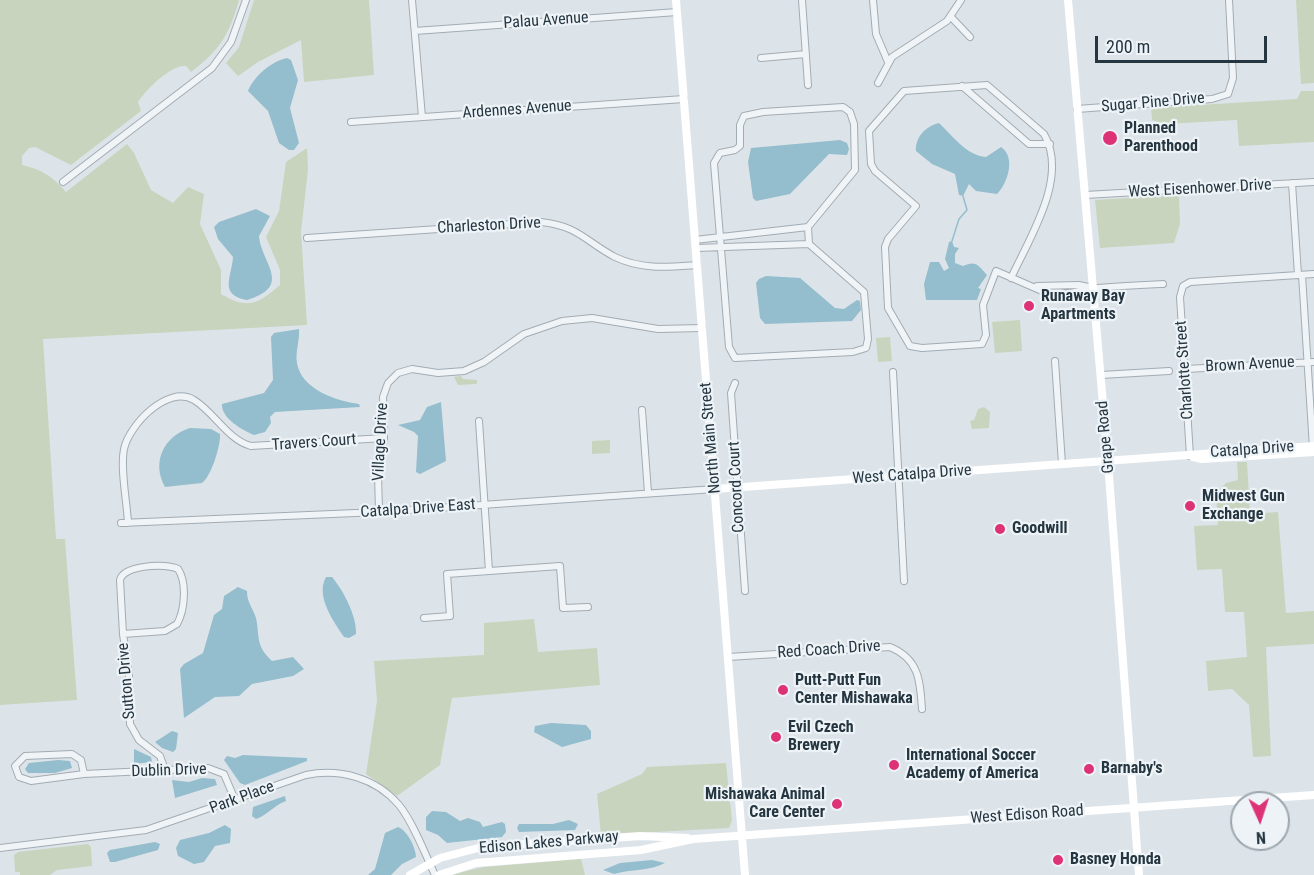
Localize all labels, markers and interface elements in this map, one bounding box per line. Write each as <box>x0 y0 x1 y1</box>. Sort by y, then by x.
street label: Palau Avenue <box>503 8 589 34</box>
scale bar <box>1098 24 1270 62</box>
text: 200 m <box>1106 36 1150 57</box>
street label: Sugar Pine Drive <box>1101 89 1205 117</box>
street label: Ardennes Avenue <box>462 97 572 123</box>
place label: Planned Parenthood <box>1124 119 1198 157</box>
marker: Planned Parenthood <box>1101 129 1119 147</box>
street label: West Eisenhower Drive <box>1128 176 1272 202</box>
street label: Charleston Drive <box>437 214 541 238</box>
place label: Runaway Bay Apartments <box>1041 287 1125 325</box>
marker: Runaway Bay Apartments <box>1022 299 1036 313</box>
street label: Charlotte Street <box>1172 320 1198 420</box>
street label: Brown Avenue <box>1205 353 1295 377</box>
street label: North Main Street <box>697 382 725 494</box>
street label: Grape Road <box>1093 400 1119 474</box>
street label: Village Drive <box>369 402 393 482</box>
street label: Travers Court <box>271 430 357 456</box>
street label: Catalpa Drive <box>1209 437 1295 463</box>
street label: Concord Court <box>725 441 749 533</box>
street label: West Catalpa Drive <box>852 461 972 489</box>
place label: Midwest Gun Exchange <box>1202 487 1285 525</box>
street label: Catalpa Drive East <box>360 495 476 523</box>
marker: Midwest Gun Exchange <box>1183 499 1197 513</box>
place label: Goodwill <box>1012 519 1067 539</box>
marker: Goodwill <box>993 522 1007 536</box>
street label: Red Coach Drive <box>777 637 881 663</box>
street label: Sutton Drive <box>114 642 140 720</box>
place label: Putt-Putt Fun Center Mishawaka <box>795 671 913 709</box>
marker: Putt-Putt Fun Center Mishawaka <box>776 683 790 697</box>
place label: Evil Czech Brewery <box>788 718 854 756</box>
marker: Evil Czech Brewery <box>769 730 783 744</box>
place label: International Soccer Academy of America <box>906 746 1039 784</box>
marker: International Soccer Academy of America <box>887 758 901 772</box>
place label: Barnaby's <box>1101 759 1162 779</box>
street label: Dublin Drive <box>131 760 207 782</box>
marker: Barnaby's <box>1082 762 1096 776</box>
street label: Park Place <box>207 777 277 819</box>
place label: Mishawaka Animal Care Center <box>705 785 825 823</box>
north arrow <box>1230 791 1290 851</box>
marker: Mishawaka Animal Care Center <box>830 797 844 811</box>
street label: West Edison Road <box>970 801 1084 829</box>
street label: Edison Lakes Parkway <box>478 827 620 859</box>
text: N <box>1255 828 1266 847</box>
place label: Basney Honda <box>1070 850 1161 870</box>
marker: Basney Honda <box>1051 853 1065 867</box>

